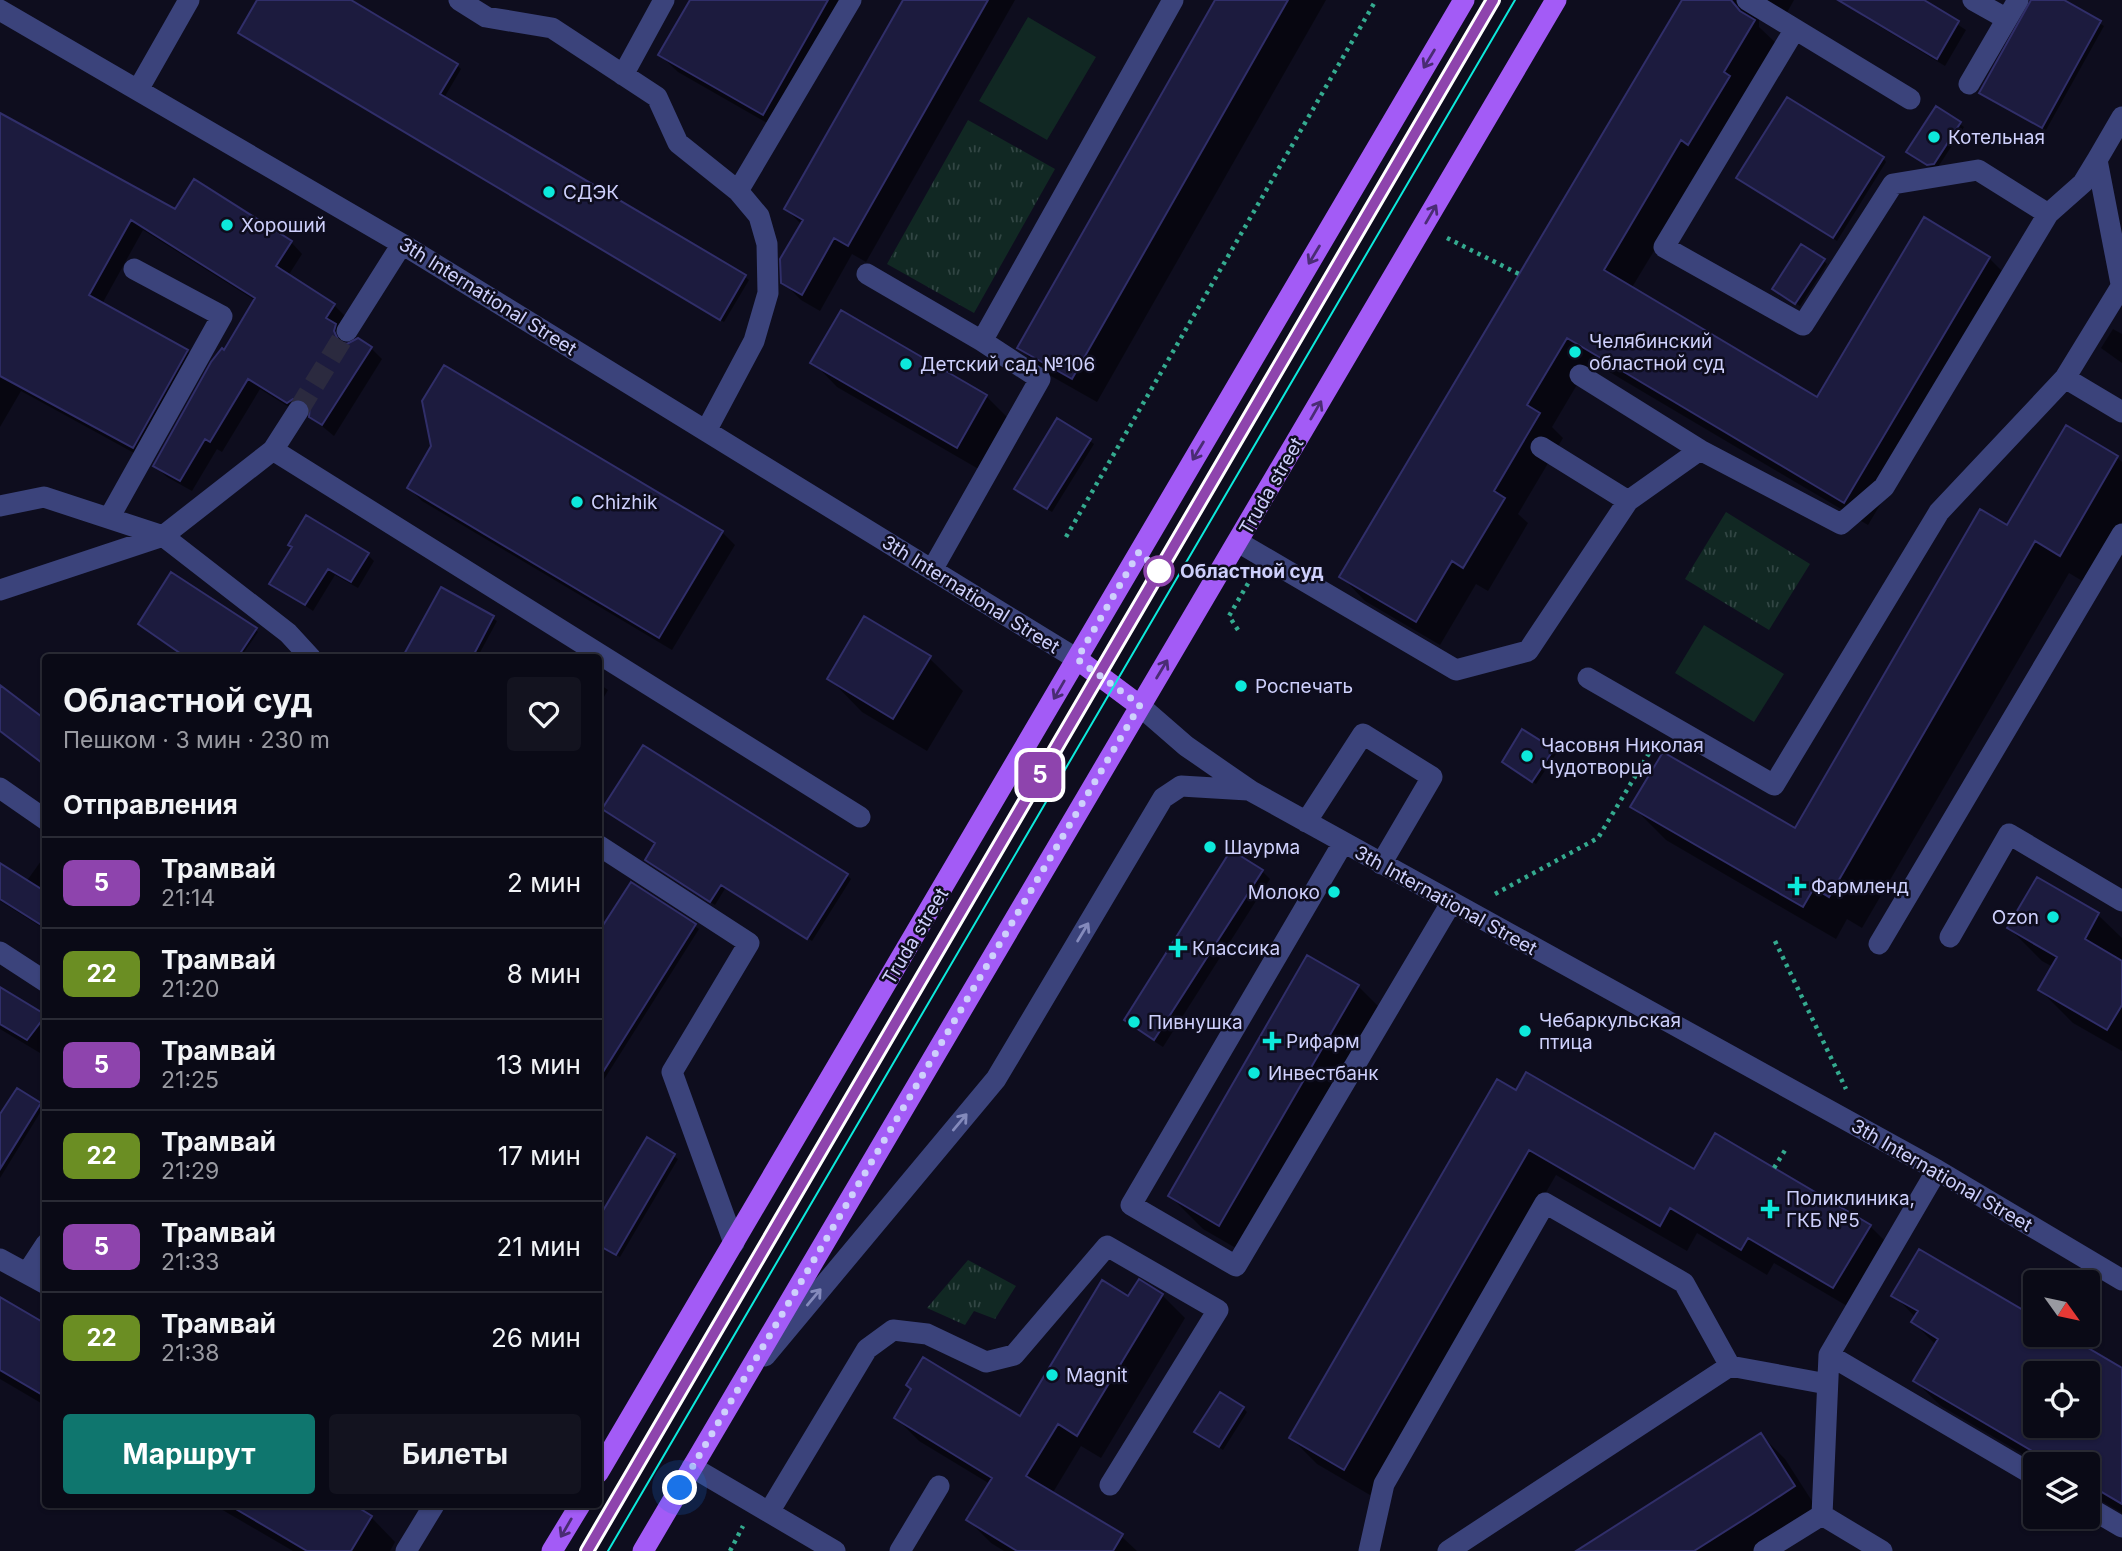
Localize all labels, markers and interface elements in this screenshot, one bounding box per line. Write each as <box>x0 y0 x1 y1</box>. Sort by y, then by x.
one-way arrow <box>1422 48 1436 68</box>
place label: Котельная <box>1948 126 2045 149</box>
marker: Котельная <box>1926 129 1942 145</box>
place label: СДЭК <box>563 181 619 204</box>
marker: СДЭК <box>541 184 557 200</box>
one-way arrow <box>1424 204 1438 224</box>
place label: Хороший <box>241 214 326 237</box>
marker: Хороший <box>219 217 235 233</box>
street label: 3th International Street <box>395 232 581 360</box>
one-way arrow <box>1307 244 1321 264</box>
place label: Челябинский областной суд <box>1589 330 1725 375</box>
marker: Челябинский областной суд <box>1567 344 1583 360</box>
place label: Детский сад №106 <box>920 353 1095 376</box>
marker: Детский сад №106 <box>898 356 914 372</box>
one-way arrow <box>1309 400 1323 420</box>
street label: Truda street <box>1234 433 1309 539</box>
one-way arrow <box>1191 440 1205 460</box>
place label: Chizhik <box>591 491 658 514</box>
marker: Chizhik <box>569 494 585 510</box>
street label: 3th International Street <box>878 530 1064 658</box>
marker: Областной суд <box>1144 556 1174 586</box>
place label: Областной суд <box>1180 560 1324 583</box>
one-way arrow <box>1155 660 1170 679</box>
place label: Роспечать <box>1255 675 1353 698</box>
button: heart <box>507 677 581 751</box>
marker: Роспечать <box>1233 678 1249 694</box>
one-way arrow <box>1052 679 1066 699</box>
text: Областной суд <box>63 680 313 720</box>
text: Пешком · 3 мин · 230 m <box>63 726 330 754</box>
place label: Часовня Николая Чудотворца <box>1541 734 1704 779</box>
marker: Часовня Николая Чудотворца <box>1519 748 1535 764</box>
line badge: 5 <box>1017 752 1063 798</box>
text: 5 <box>1032 760 1048 789</box>
text: Отправления <box>63 789 238 820</box>
place label: Шаурма <box>1224 836 1300 859</box>
marker: Шаурма <box>1202 839 1218 855</box>
street label: 3th International Street <box>1351 841 1541 960</box>
text: Трамвай <box>161 853 276 884</box>
text: 2 мин <box>507 867 581 898</box>
text: 5 <box>94 868 109 897</box>
place label: Фармленд <box>1811 875 1909 898</box>
marker: Фармленд <box>1789 878 1805 894</box>
place label: Молоко <box>1248 881 1320 904</box>
text: 21:14 <box>161 884 215 912</box>
street label: Truda street <box>878 884 953 989</box>
marker: Молоко <box>1326 884 1342 900</box>
place label: Ozon <box>1992 906 2039 929</box>
marker: Ozon <box>2045 909 2061 925</box>
one-way arrow <box>1077 922 1091 942</box>
place label: Классика <box>1192 937 1280 960</box>
marker: Классика <box>1170 940 1186 956</box>
text: Трамвай <box>161 944 276 975</box>
text: 8 мин <box>507 958 581 989</box>
text: 22 <box>86 959 117 988</box>
text: 21:20 <box>161 975 220 1003</box>
place label: Чебаркульская птица <box>1539 1009 1681 1054</box>
place label: Пивнушка <box>1148 1011 1243 1034</box>
marker: Пивнушка <box>1126 1014 1142 1030</box>
marker: Чебаркульская птица <box>1517 1023 1533 1039</box>
place label: Рифарм <box>1286 1030 1360 1053</box>
marker: Рифарм <box>1264 1033 1280 1049</box>
text: Трамвай <box>161 1035 276 1066</box>
text: 13 мин <box>496 1049 581 1080</box>
text: 5 <box>94 1050 109 1079</box>
place label: Инвестбанк <box>1268 1062 1379 1085</box>
marker: Инвестбанк <box>1246 1065 1262 1081</box>
text: 21:25 <box>161 1066 219 1094</box>
one-way arrow <box>952 1114 968 1132</box>
street label: 3th International Street <box>1847 1114 2036 1237</box>
text: Трамвай <box>161 1126 276 1157</box>
text: 17 мин <box>498 1140 581 1171</box>
text: 22 <box>86 1141 117 1170</box>
text: 21:29 <box>161 1157 219 1185</box>
place label: Поликлиника, ГКБ №5 <box>1786 1187 1915 1232</box>
marker: Поликлиника, ГКБ №5 <box>1760 1199 1780 1219</box>
text: Трамвай <box>161 1217 276 1248</box>
text: 21 мин <box>496 1231 581 1262</box>
text: 5 <box>94 1232 109 1261</box>
text: 21:33 <box>161 1248 219 1276</box>
north arrow <box>2023 1270 2100 1348</box>
map controls <box>2023 1270 2100 1529</box>
one-way arrow <box>806 1289 822 1307</box>
text: Трамвай <box>161 1308 276 1339</box>
text: 26 мин <box>491 1322 581 1353</box>
text: 22 <box>86 1323 117 1352</box>
text: 21:38 <box>161 1339 219 1367</box>
button: locate <box>2023 1361 2100 1438</box>
place label: Magnit <box>1066 1364 1128 1387</box>
marker: Magnit <box>1044 1367 1060 1383</box>
button: Маршрут <box>63 1414 315 1494</box>
button: Билеты <box>329 1414 581 1494</box>
button: layers <box>2023 1452 2100 1529</box>
your location <box>662 1470 697 1505</box>
one-way arrow <box>559 1517 572 1538</box>

